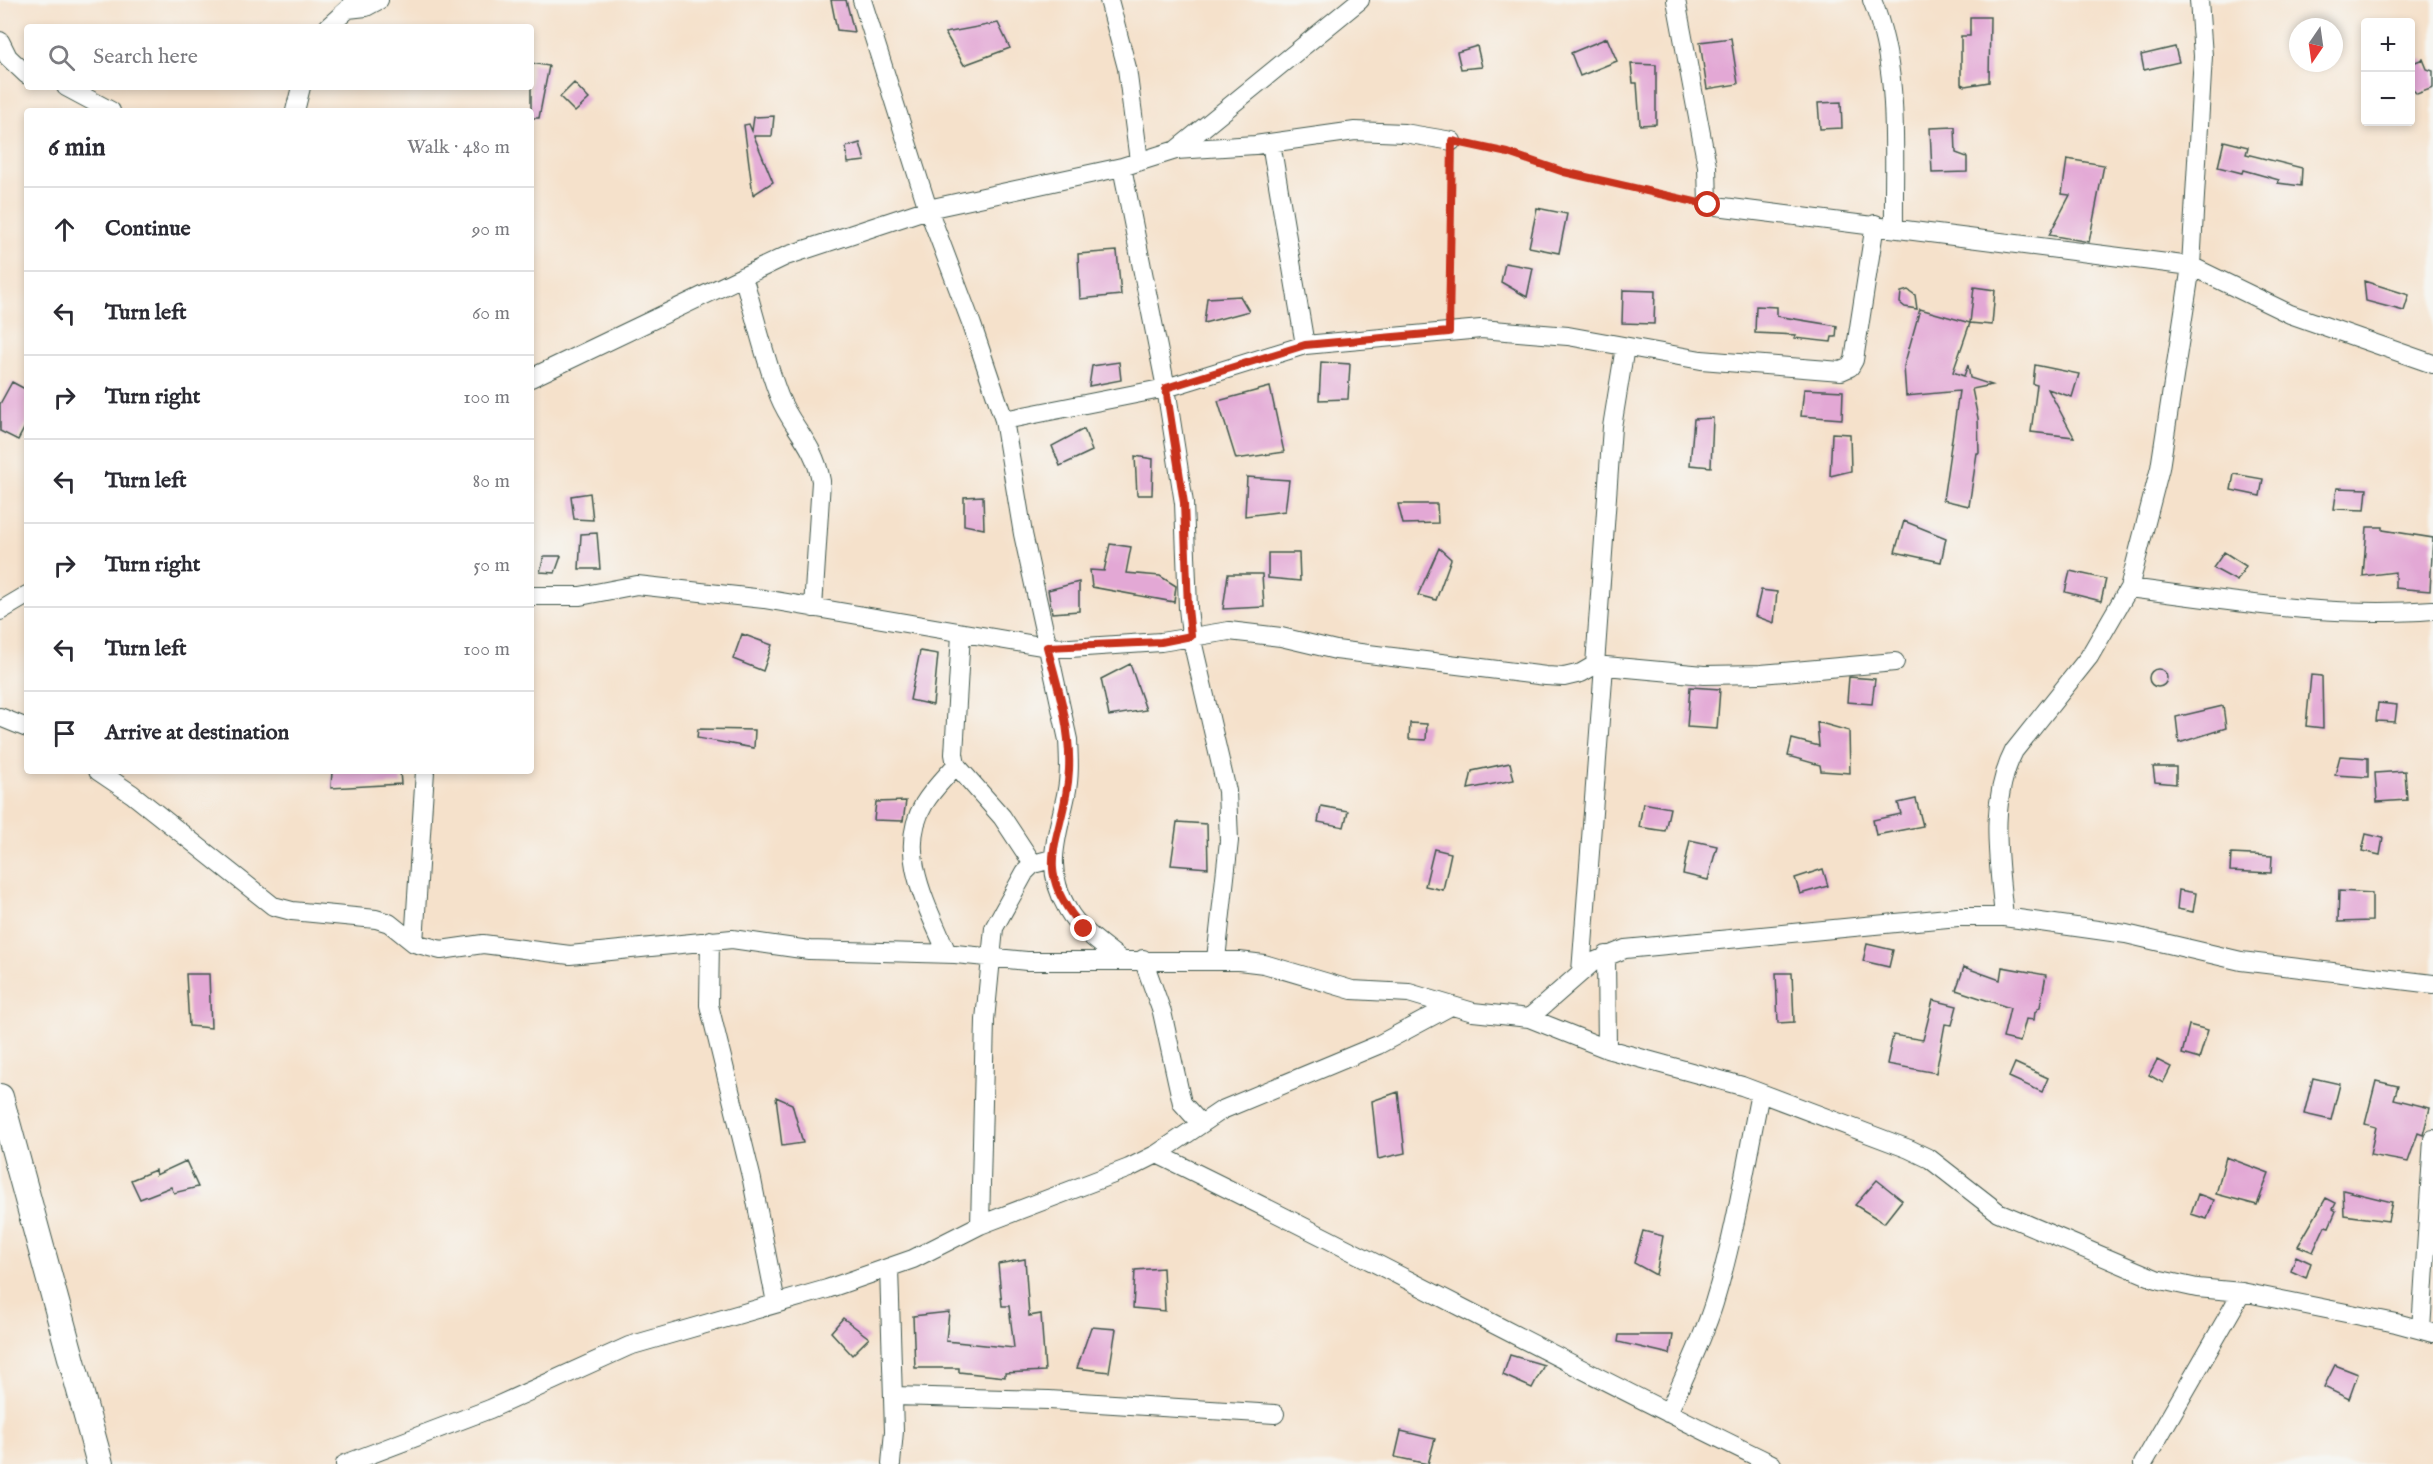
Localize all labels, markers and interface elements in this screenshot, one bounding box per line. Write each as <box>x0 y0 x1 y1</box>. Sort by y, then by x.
north arrow <box>2289 18 2343 72</box>
map controls <box>2361 18 2415 126</box>
button: + <box>2361 18 2415 72</box>
search box <box>24 24 534 90</box>
icon: search <box>45 41 78 74</box>
text: Search here <box>93 43 198 71</box>
button: − <box>2361 72 2415 126</box>
text: 6 min <box>48 131 106 164</box>
text: Walk · 480 m <box>407 135 510 160</box>
route start <box>1694 191 1720 217</box>
icon: ahead <box>48 213 81 246</box>
text: Continue <box>105 215 191 243</box>
text: 90 m <box>472 217 510 242</box>
icon: left <box>48 297 81 330</box>
text: Turn left <box>105 299 187 327</box>
text: 60 m <box>472 301 510 326</box>
icon: right <box>48 381 81 414</box>
text: Turn right <box>105 383 200 411</box>
text: 100 m <box>463 385 510 410</box>
icon: left <box>48 465 81 498</box>
text: Turn left <box>105 467 187 495</box>
text: 80 m <box>473 469 510 494</box>
icon: right <box>48 549 81 582</box>
text: Turn right <box>105 551 200 579</box>
text: 50 m <box>473 553 510 578</box>
icon: left <box>48 633 81 666</box>
text: Turn left <box>105 635 187 663</box>
text: 100 m <box>463 637 510 662</box>
icon: arrive <box>48 717 81 750</box>
text: Arrive at destination <box>105 719 289 747</box>
route end <box>1070 915 1096 941</box>

